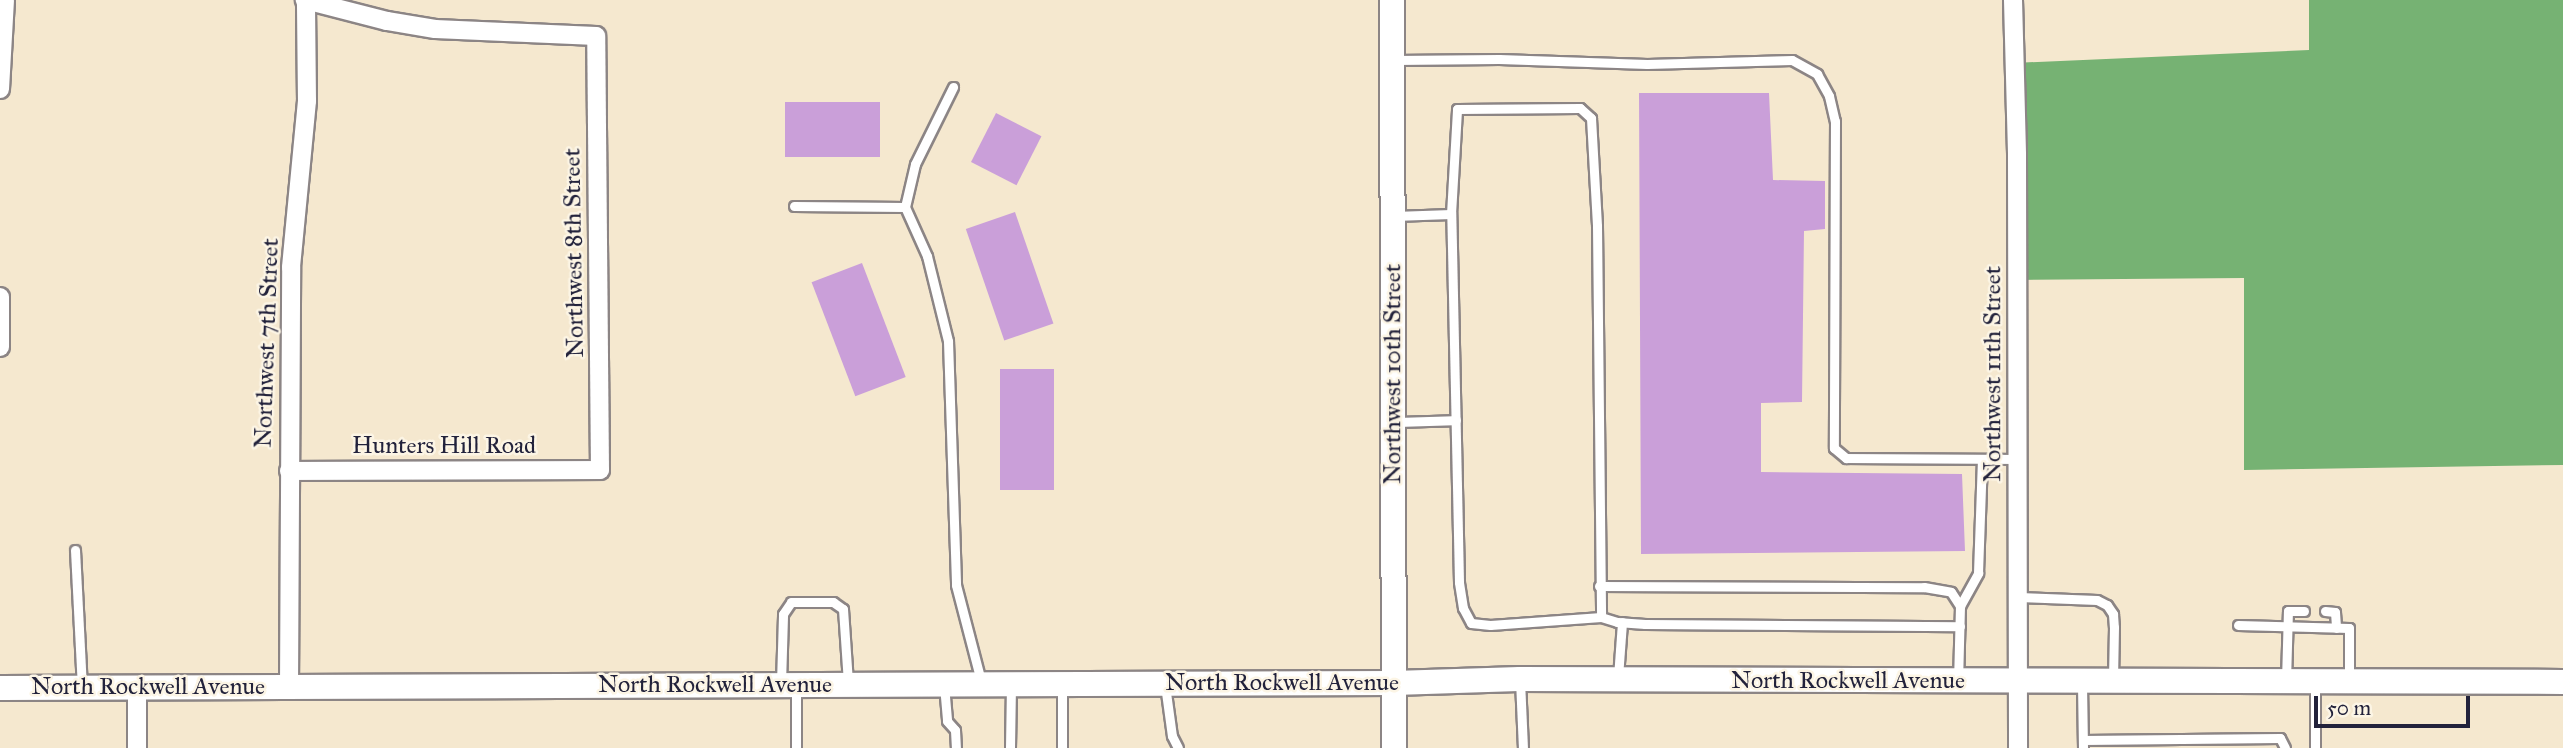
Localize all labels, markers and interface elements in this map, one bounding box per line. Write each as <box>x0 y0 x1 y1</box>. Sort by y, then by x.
street label: Northwest 8th Street <box>558 148 590 358</box>
street label: Northwest 7th Street <box>249 238 285 448</box>
street label: Northwest 10th Street <box>1379 264 1407 484</box>
street label: Northwest 11th Street <box>1979 266 2007 482</box>
street label: Hunters Hill Road <box>352 432 536 460</box>
street label: North Rockwell Avenue <box>1731 667 1965 695</box>
street label: North Rockwell Avenue <box>1165 669 1399 697</box>
street label: North Rockwell Avenue <box>598 671 832 699</box>
street label: North Rockwell Avenue <box>31 673 265 701</box>
scale bar <box>2318 682 2474 726</box>
text: 50 m <box>2327 695 2371 721</box>

